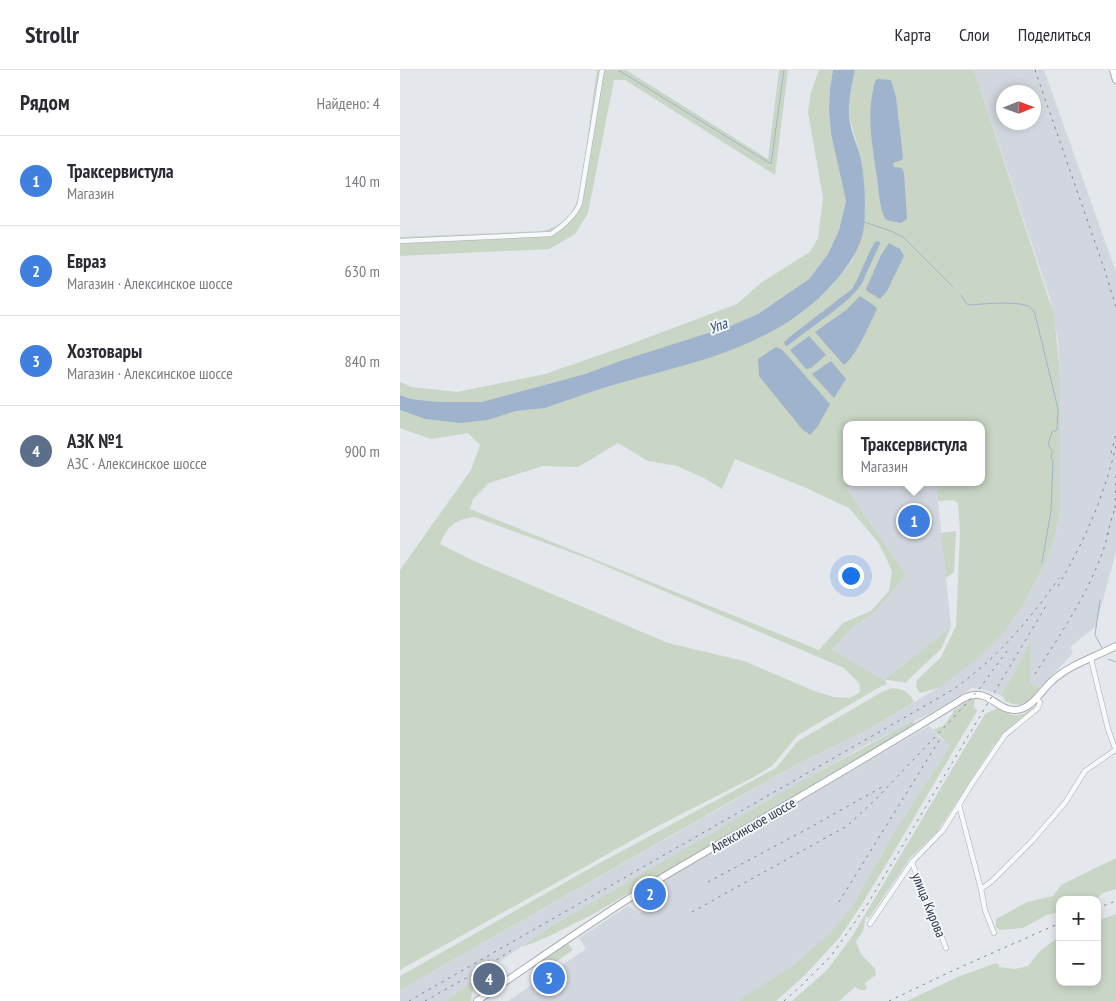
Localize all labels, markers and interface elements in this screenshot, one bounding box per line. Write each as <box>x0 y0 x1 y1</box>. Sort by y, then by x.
text: Strollr <box>25 19 79 50</box>
text: Карта <box>894 23 931 46</box>
text: Слои <box>959 23 990 46</box>
text: Поделиться <box>1018 23 1091 46</box>
north arrow <box>996 85 1041 130</box>
text: Рядом <box>20 89 70 116</box>
text: Найдено: 4 <box>317 93 380 113</box>
text: Траксервистула <box>67 159 174 183</box>
text: 1 <box>32 171 40 191</box>
text: 140 m <box>345 171 380 191</box>
text: Магазин <box>67 183 114 203</box>
text: Евраз <box>67 249 106 273</box>
text: 2 <box>32 261 40 281</box>
text: 630 m <box>345 261 380 281</box>
text: Магазин · Алексинское шоссе <box>67 273 233 293</box>
water label: Упа <box>706 313 731 338</box>
text: Хозтовары <box>67 339 142 363</box>
text: 3 <box>32 351 40 371</box>
text: 840 m <box>345 351 380 371</box>
text: Магазин · Алексинское шоссе <box>67 363 233 383</box>
popup <box>843 421 985 486</box>
text: АЗК №1 <box>67 429 124 453</box>
text: Траксервистула <box>861 432 967 456</box>
text: 4 <box>32 441 40 461</box>
text: 900 m <box>345 441 380 461</box>
text: АЗС · Алексинское шоссе <box>67 453 207 473</box>
text: Магазин <box>861 456 908 476</box>
pin: 1 <box>898 502 930 540</box>
your location <box>838 563 864 589</box>
street label: Алексинское шоссе <box>707 793 799 857</box>
street label: улица Кирова <box>908 870 950 940</box>
pin: 2 <box>634 875 666 913</box>
map controls <box>1056 896 1101 986</box>
button: + <box>1056 896 1101 941</box>
button: − <box>1056 941 1101 986</box>
pin: 3 <box>533 959 565 997</box>
pin: 4 <box>473 960 505 998</box>

